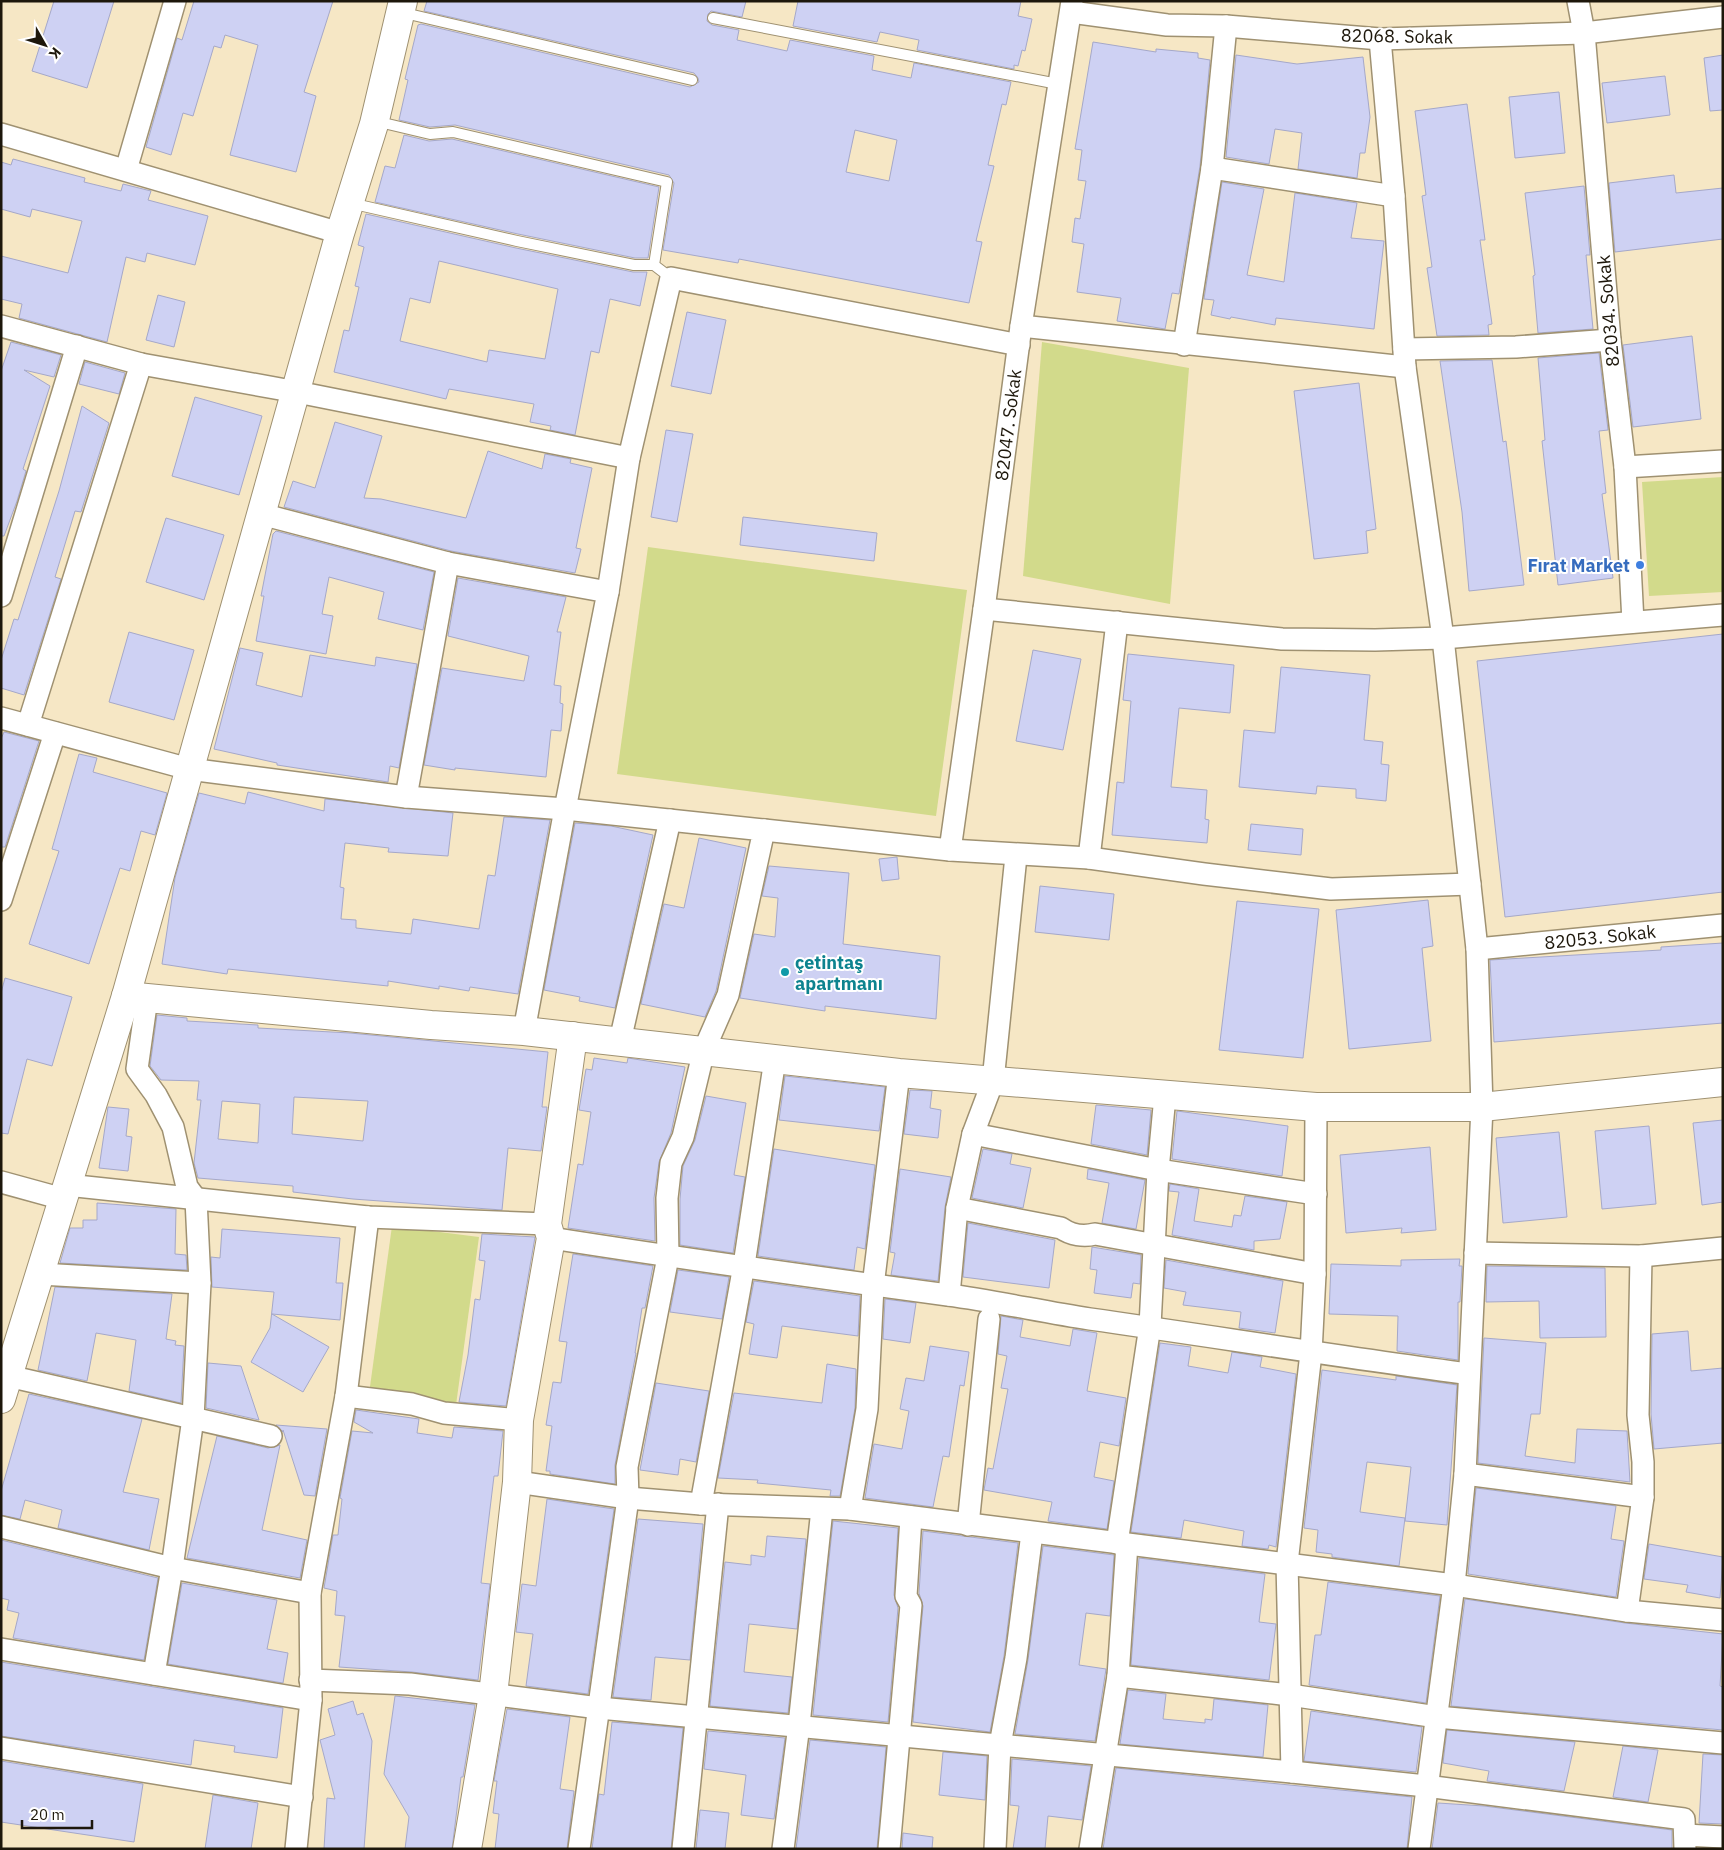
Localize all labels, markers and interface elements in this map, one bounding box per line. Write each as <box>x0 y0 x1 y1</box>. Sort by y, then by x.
north arrow <box>20 20 70 70</box>
street label: 82068. Sokak <box>1341 24 1454 48</box>
text: K <box>45 44 65 63</box>
street label: 82034. Sokak <box>1592 254 1624 368</box>
street label: 82047. Sokak <box>990 367 1026 482</box>
place label: Fırat Market <box>1527 554 1630 577</box>
marker: Fırat Market <box>1634 559 1646 571</box>
street label: 82053. Sokak <box>1543 920 1657 954</box>
place label: çetintaş apartmanı <box>795 951 883 995</box>
marker: çetintaş apartmanı <box>779 966 791 978</box>
scale bar <box>22 1798 92 1830</box>
text: 20 m <box>30 1805 65 1824</box>

